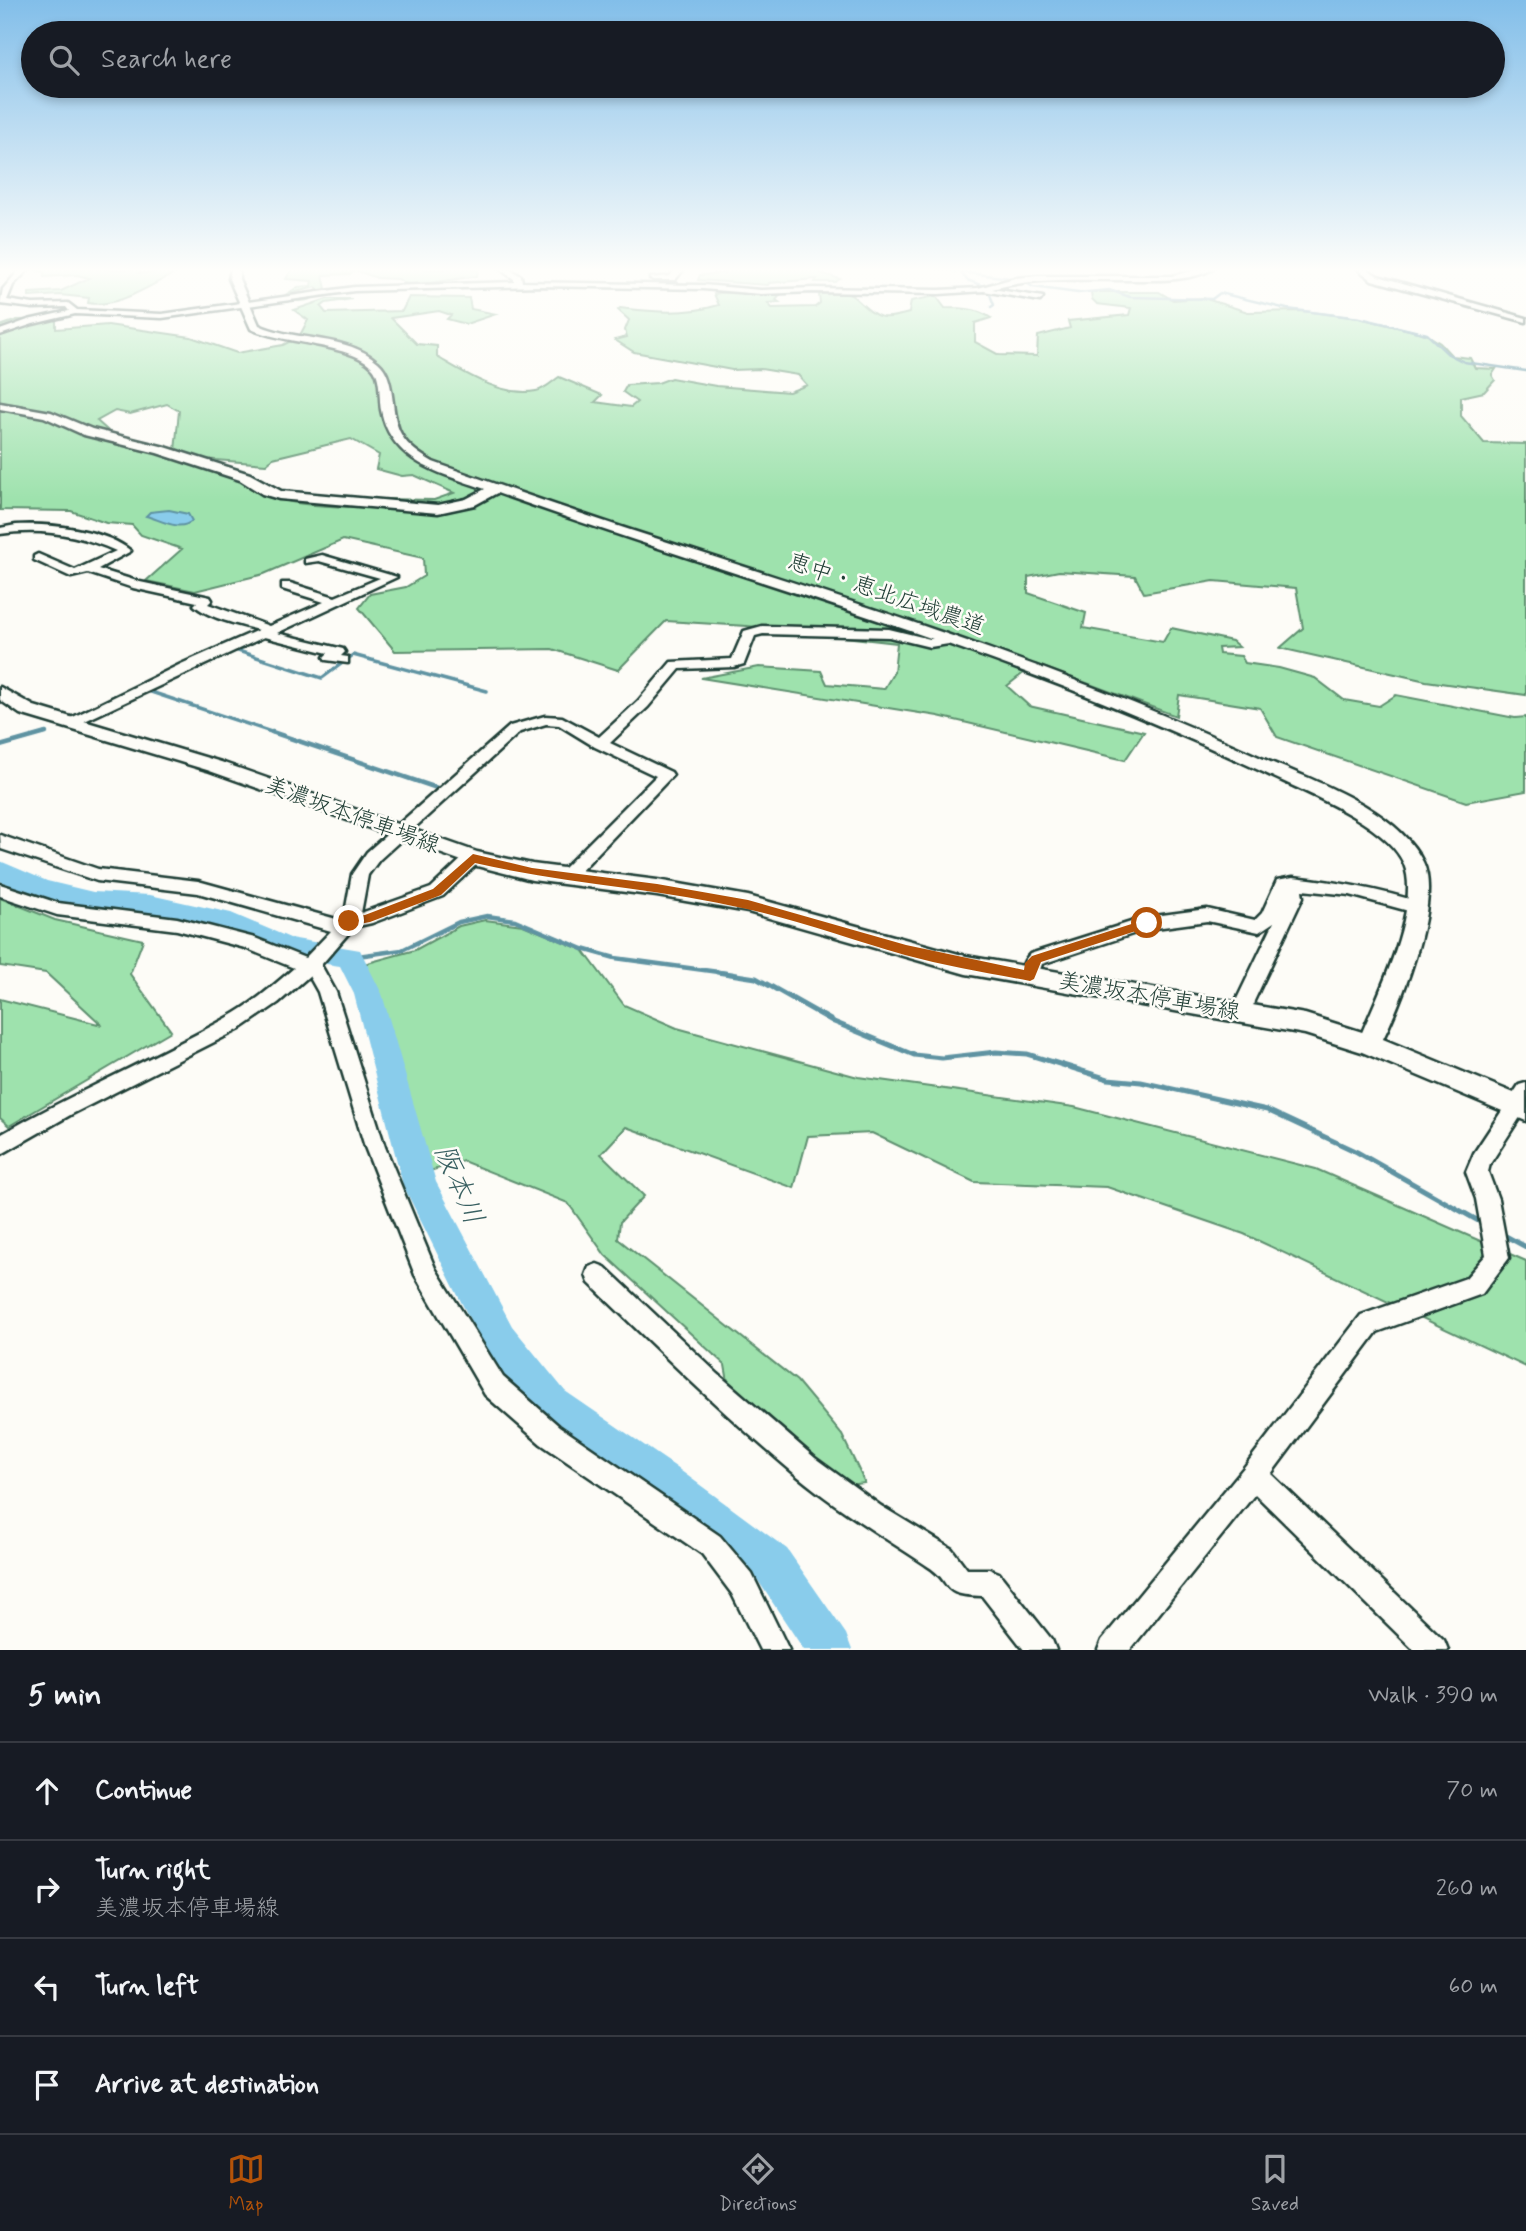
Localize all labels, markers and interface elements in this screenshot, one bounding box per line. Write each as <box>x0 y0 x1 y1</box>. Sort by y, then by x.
search box <box>21 21 1505 98</box>
icon: search <box>45 41 83 79</box>
text: Search here <box>101 43 232 77</box>
street label: 恵中・恵北広域農道 <box>783 547 989 643</box>
street label: 美濃坂本停車場線 <box>260 770 444 862</box>
route end <box>333 905 364 936</box>
route start <box>1131 907 1162 938</box>
street label: 美濃坂本停車場線 <box>1056 966 1242 1028</box>
water label: 阪本川 <box>425 1139 491 1231</box>
text: 5 min <box>28 1676 102 1715</box>
text: Walk · 390 m <box>1368 1681 1498 1711</box>
icon: ahead <box>28 1772 66 1810</box>
text: Continue <box>95 1774 192 1808</box>
text: 70 m <box>1446 1776 1498 1806</box>
text: Turn right <box>95 1854 211 1888</box>
icon: right <box>28 1870 66 1908</box>
text: 260 m <box>1436 1874 1498 1904</box>
text: 美濃坂本停車場線 <box>95 1894 279 1924</box>
icon: left <box>28 1968 66 2006</box>
text: Turn left <box>95 1970 199 2004</box>
text: 60 m <box>1449 1972 1498 2002</box>
icon: arrive <box>28 2066 66 2104</box>
text: Arrive at destination <box>95 2068 319 2102</box>
tab: Map <box>227 2150 265 2217</box>
tab: Directions <box>719 2150 797 2217</box>
tab: Saved <box>1251 2150 1299 2217</box>

